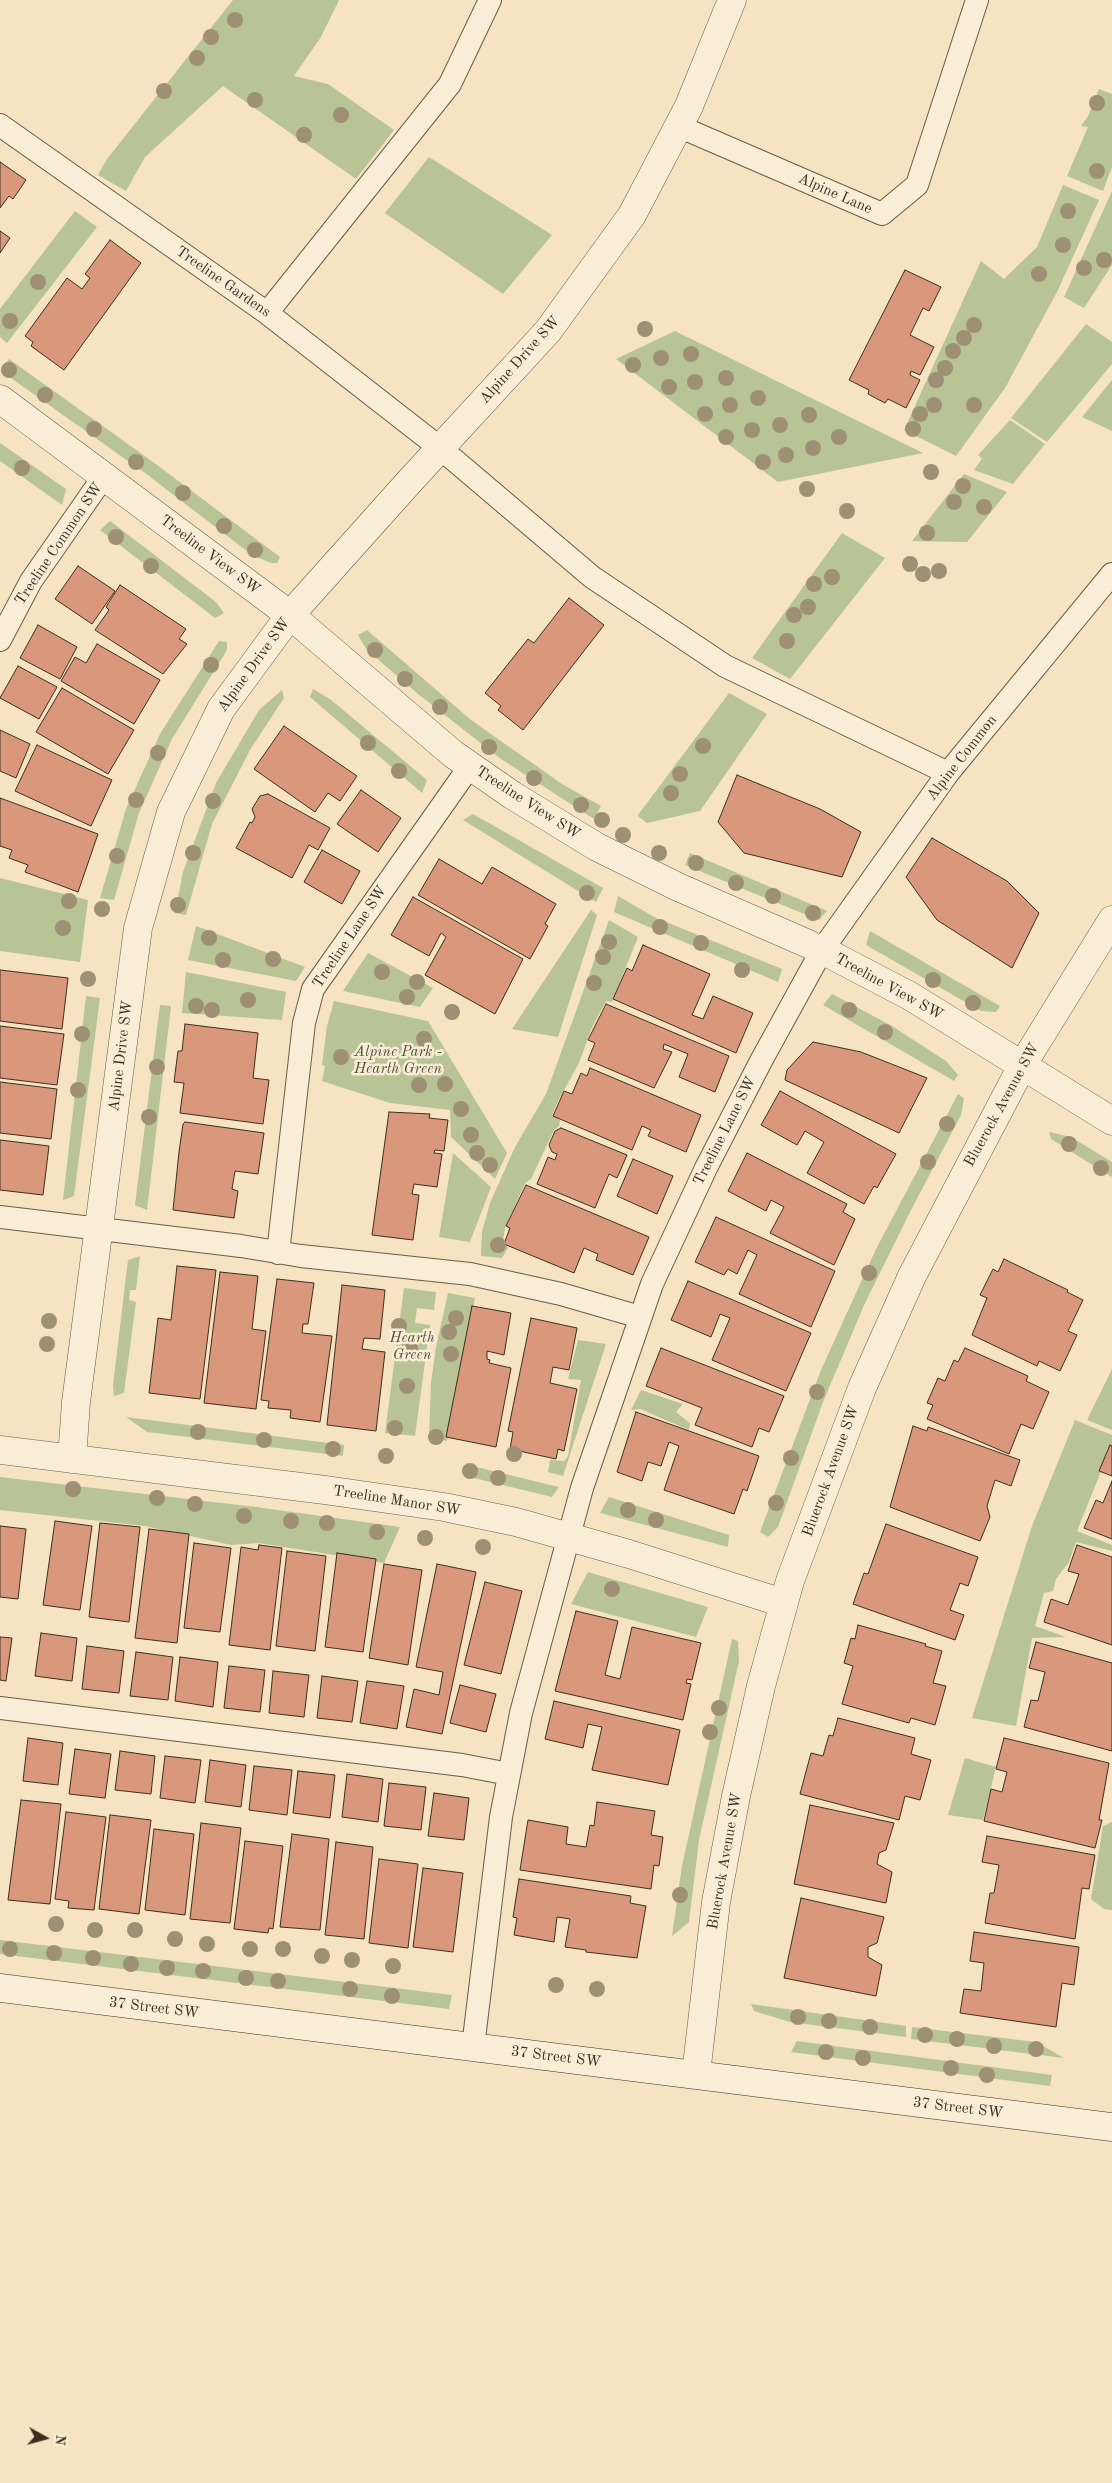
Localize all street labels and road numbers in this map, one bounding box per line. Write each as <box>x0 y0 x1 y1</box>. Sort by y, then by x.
street label: Alpine Lane <box>795 170 875 218</box>
street label: Treeline Gardens <box>172 243 274 321</box>
street label: Alpine Drive SW <box>476 312 564 408</box>
street label: Treeline Common SW <box>11 479 107 609</box>
street label: Treeline View SW <box>156 511 264 599</box>
street label: Alpine Drive SW <box>214 614 294 716</box>
street label: Alpine Common <box>923 712 1001 804</box>
street label: Treeline View SW <box>472 763 584 843</box>
street label: Treeline Lane SW <box>309 882 391 992</box>
street label: Treeline View SW <box>832 950 946 1024</box>
street label: Alpine Drive SW <box>105 999 137 1113</box>
street label: Bluerock Avenue SW <box>961 1040 1043 1170</box>
street label: Treeline Lane SW <box>690 1073 760 1189</box>
street label: Bluerock Avenue SW <box>799 1403 863 1539</box>
street label: Treeline Manor SW <box>332 1482 462 1520</box>
street label: Bluerock Avenue SW <box>704 1791 746 1931</box>
street label: 37 Street SW <box>108 1994 200 2022</box>
street label: 37 Street SW <box>510 2043 602 2071</box>
street label: 37 Street SW <box>912 2094 1004 2122</box>

